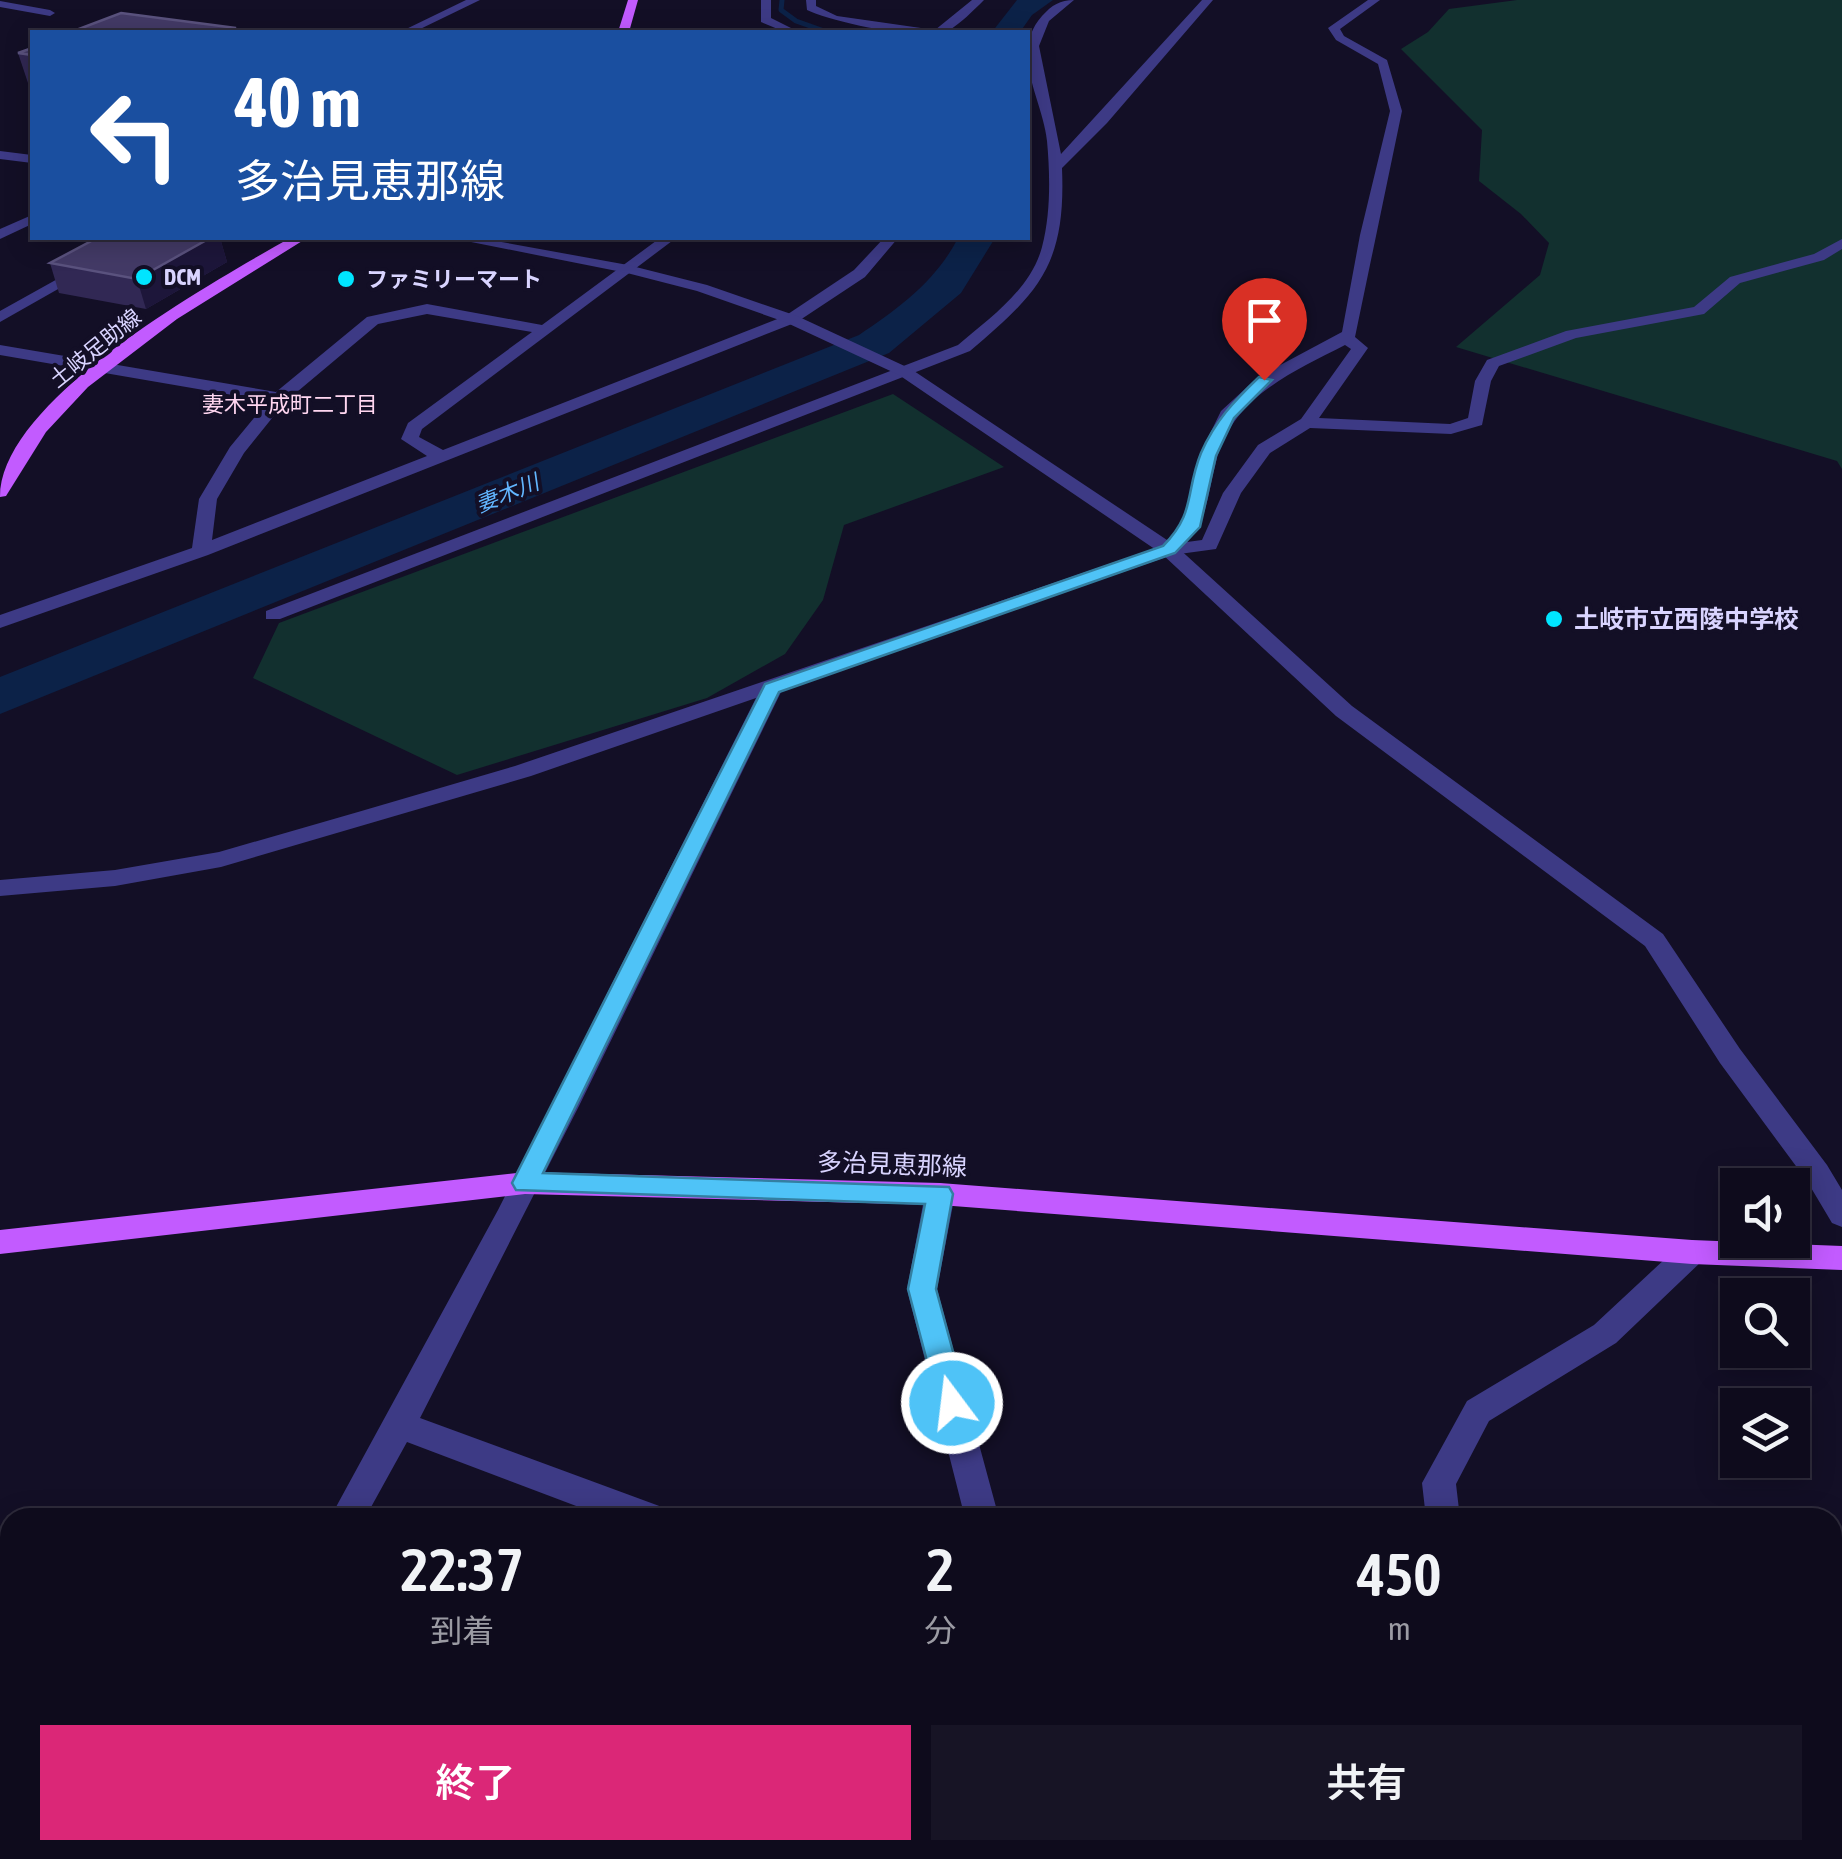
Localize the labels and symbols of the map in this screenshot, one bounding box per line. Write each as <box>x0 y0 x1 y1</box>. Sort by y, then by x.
place label: DCM <box>164 264 201 290</box>
marker: DCM <box>133 266 155 288</box>
place label: ファミリーマート <box>366 266 542 292</box>
marker: ファミリーマート <box>335 268 357 290</box>
pin <box>1222 278 1307 381</box>
street label: 土岐足助線 <box>44 303 146 393</box>
district label: 妻木平成町二丁目 <box>202 391 378 417</box>
water label: 妻木川 <box>472 468 544 517</box>
place label: 土岐市立西陵中学校 <box>1574 605 1799 633</box>
marker: 土岐市立西陵中学校 <box>1543 608 1565 630</box>
street label: 多治見恵那線 <box>817 1147 967 1181</box>
position arrow <box>900 1351 1004 1455</box>

